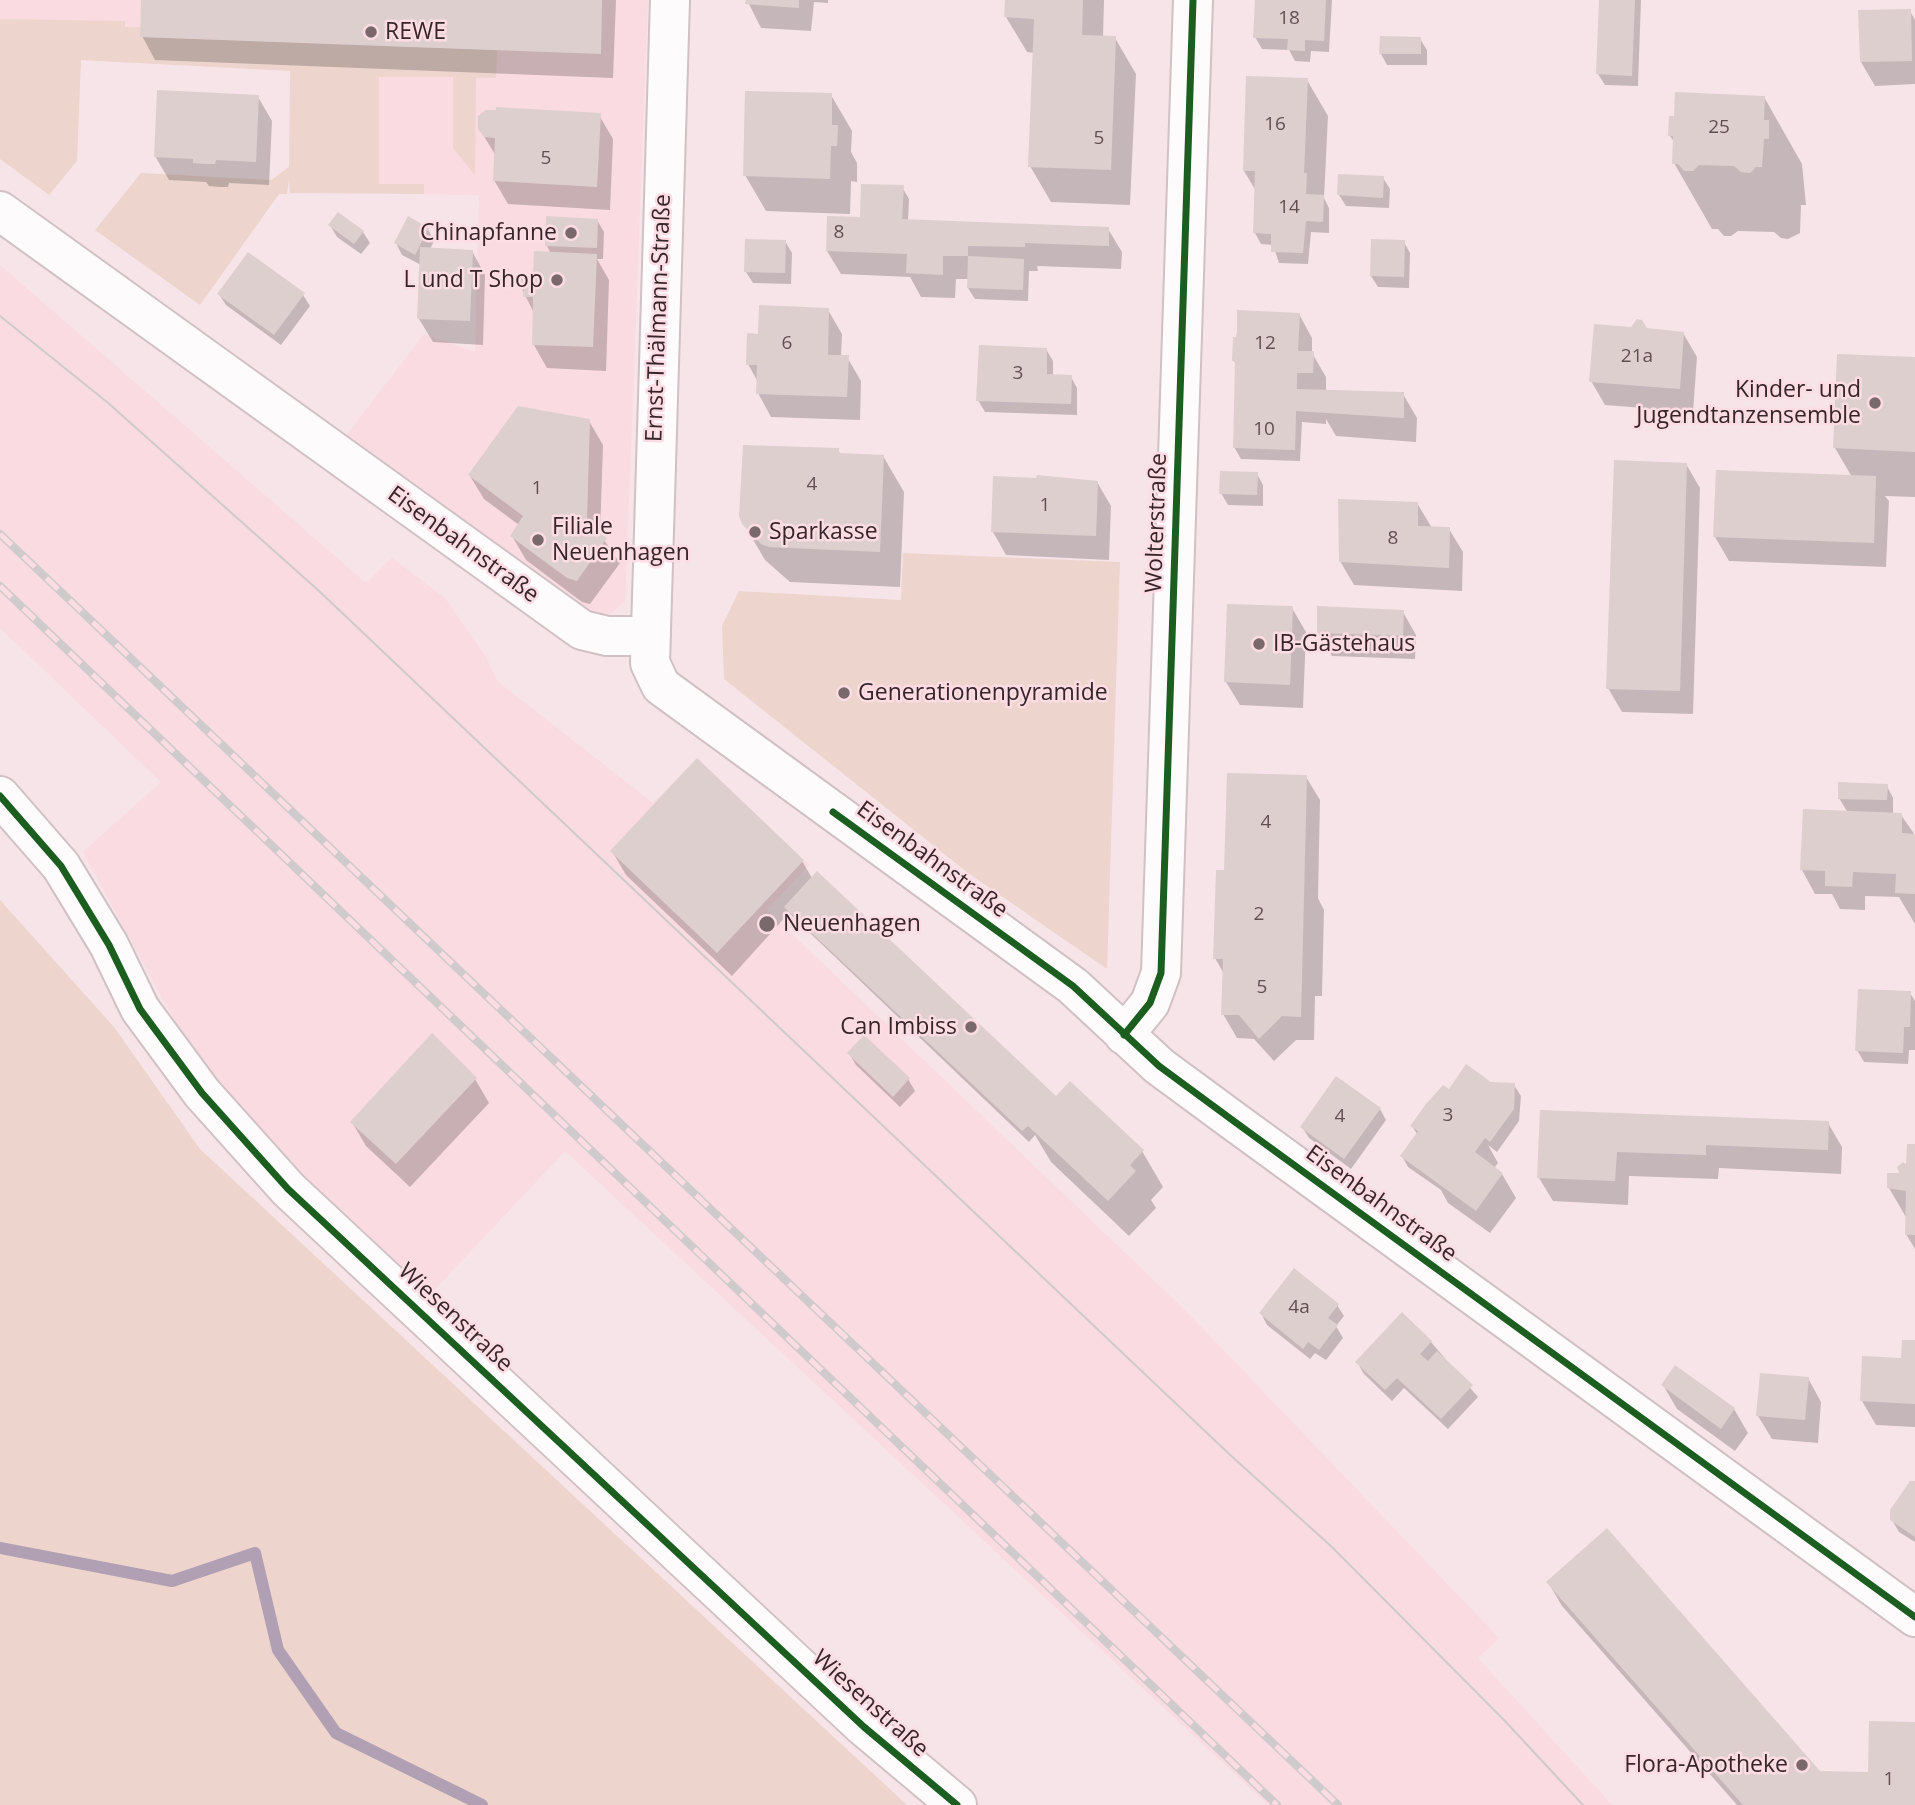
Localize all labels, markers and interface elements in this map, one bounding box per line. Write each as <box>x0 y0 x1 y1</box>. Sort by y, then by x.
house number: 18 <box>1278 8 1300 30</box>
place label: REWE <box>385 18 446 46</box>
marker: REWE <box>363 24 379 40</box>
house number: 16 <box>1264 114 1286 136</box>
house number: 25 <box>1708 117 1730 139</box>
house number: 5 <box>1094 128 1104 150</box>
house number: 5 <box>541 148 551 170</box>
street label: Ernst-Thälmann-Straße <box>641 194 677 442</box>
house number: 14 <box>1278 197 1300 219</box>
place label: Chinapfanne <box>420 219 557 247</box>
house number: 8 <box>834 222 844 244</box>
marker: Chinapfanne <box>563 225 579 241</box>
place label: L und T Shop <box>403 266 543 294</box>
marker: L und T Shop <box>549 272 565 288</box>
house number: 6 <box>782 333 792 355</box>
house number: 12 <box>1254 333 1276 355</box>
house number: 21a <box>1621 346 1653 368</box>
house number: 3 <box>1013 363 1023 385</box>
place label: Kinder- und Jugendtanzensemble <box>1636 376 1861 430</box>
marker: Kinder- und Jugendtanzensemble <box>1867 395 1883 411</box>
house number: 10 <box>1253 419 1275 441</box>
street label: Wolterstraße <box>1141 453 1173 593</box>
house number: 4 <box>807 474 817 496</box>
house number: 1 <box>532 478 542 500</box>
street label: Eisenbahnstraße <box>382 481 544 609</box>
house number: 1 <box>1040 495 1050 517</box>
place label: Filiale Neuenhagen <box>552 513 690 567</box>
place label: Sparkasse <box>769 518 878 546</box>
marker: Sparkasse <box>747 524 763 540</box>
house number: 8 <box>1388 528 1398 550</box>
marker: Filiale Neuenhagen <box>530 532 546 548</box>
place label: IB-Gästehaus <box>1273 630 1415 658</box>
marker: IB-Gästehaus <box>1251 636 1267 652</box>
place label: Generationenpyramide <box>858 679 1108 707</box>
marker: Generationenpyramide <box>836 685 852 701</box>
street label: Eisenbahnstraße <box>851 796 1013 924</box>
house number: 4 <box>1261 812 1271 834</box>
house number: 2 <box>1254 904 1264 926</box>
place label: Neuenhagen <box>783 910 921 938</box>
marker: Neuenhagen <box>757 914 777 934</box>
house number: 5 <box>1257 977 1267 999</box>
place label: Can Imbiss <box>840 1013 957 1041</box>
marker: Can Imbiss <box>963 1019 979 1035</box>
house number: 3 <box>1443 1105 1453 1127</box>
house number: 4 <box>1335 1106 1345 1128</box>
street label: Eisenbahnstraße <box>1300 1140 1462 1268</box>
street label: Wiesenstraße <box>392 1258 518 1378</box>
house number: 4a <box>1288 1297 1310 1319</box>
street label: Wiesenstraße <box>806 1645 934 1763</box>
place label: Flora-Apotheke <box>1624 1751 1788 1779</box>
marker: Flora-Apotheke <box>1794 1757 1810 1773</box>
house number: 1 <box>1884 1769 1894 1791</box>

